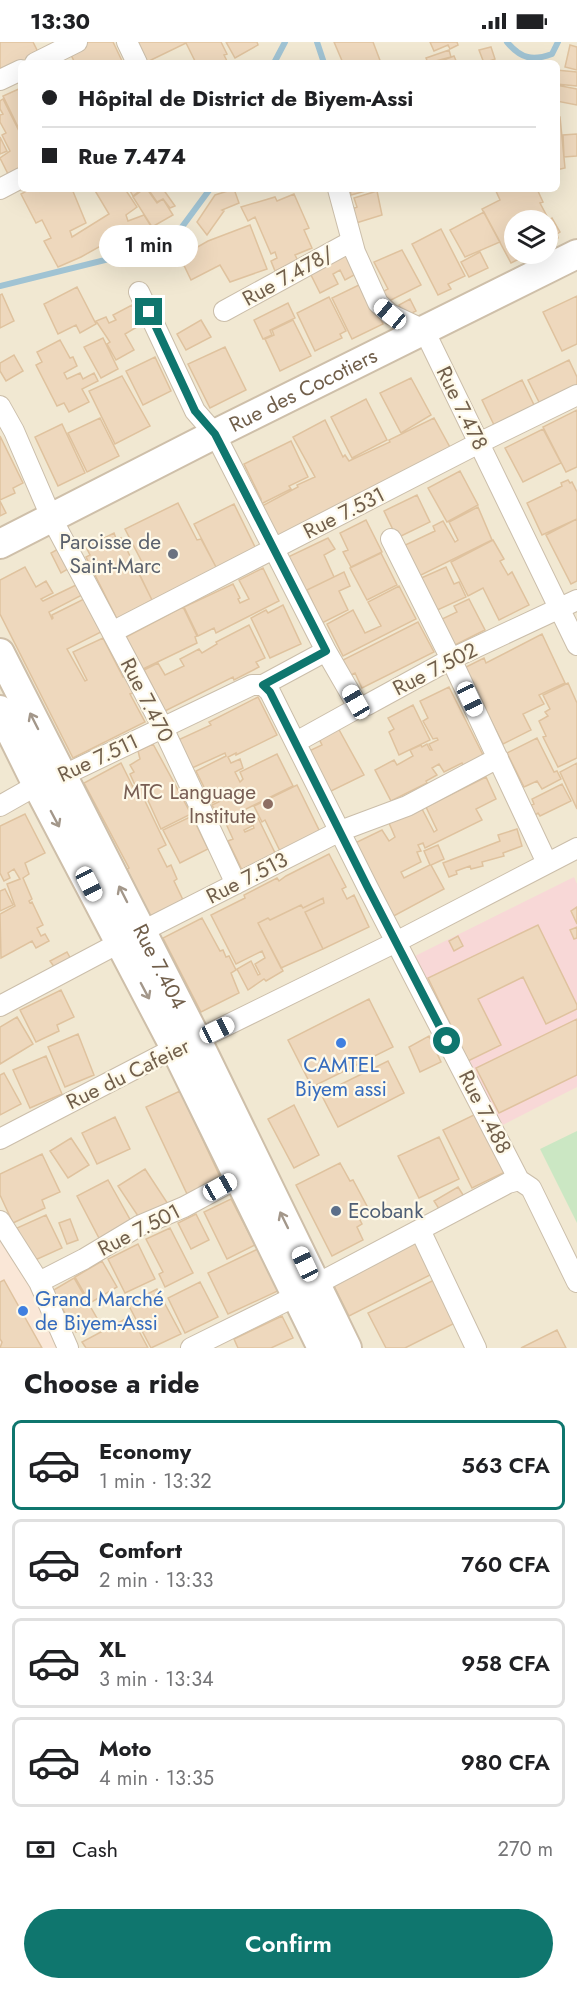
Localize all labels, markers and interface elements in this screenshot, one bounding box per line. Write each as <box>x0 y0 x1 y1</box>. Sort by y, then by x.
text: 13:30 <box>30 5 90 37</box>
text: Hôpital de District de Biyem-Assi <box>78 82 413 114</box>
text: Rue 7.474 <box>78 140 186 172</box>
map controls <box>504 210 558 264</box>
button: layers <box>504 210 558 264</box>
callout: 1 min <box>100 225 198 267</box>
text: 1 min <box>124 231 173 260</box>
street label: Rue 7.478/ <box>237 238 339 313</box>
car <box>370 296 410 332</box>
route end <box>135 298 162 325</box>
street label: Rue des Cocotiers <box>224 341 382 440</box>
street label: Rue 7.478 <box>429 361 495 455</box>
street label: Rue 7.531 <box>298 480 390 546</box>
place label: Paroisse de Saint-Marc <box>59 527 161 581</box>
marker: Paroisse de Saint-Marc <box>166 547 180 561</box>
street label: Rue 7.502 <box>387 635 483 703</box>
street label: Rue 7.470 <box>113 653 181 747</box>
car <box>454 679 486 719</box>
car <box>339 682 373 722</box>
one-way arrow <box>28 713 39 731</box>
street label: Rue 7.511 <box>53 726 143 790</box>
place label: MTC Language Institute <box>123 777 256 831</box>
marker: MTC Language Institute <box>261 797 275 811</box>
one-way arrow <box>50 809 61 827</box>
street label: Rue 7.513 <box>201 845 293 911</box>
car <box>73 864 105 904</box>
one-way arrow <box>117 886 129 904</box>
street label: Rue 7.404 <box>125 919 194 1015</box>
one-way arrow <box>140 982 151 1000</box>
car <box>197 1014 237 1046</box>
route start <box>433 1027 460 1054</box>
street label: Rue du Cafeier <box>61 1031 195 1117</box>
marker: CAMTEL Biyem assi <box>334 1036 348 1050</box>
place label: CAMTEL Biyem assi <box>295 1050 387 1104</box>
street label: Rue 7.488 <box>451 1065 519 1159</box>
car <box>200 1170 240 1204</box>
street label: Rue 7.501 <box>93 1196 185 1264</box>
place label: Ecobank <box>348 1196 424 1226</box>
marker: Ecobank <box>329 1204 343 1218</box>
one-way arrow <box>277 1212 289 1230</box>
car <box>289 1244 321 1284</box>
place label: Grand Marché de Biyem-Assi <box>35 1284 164 1338</box>
marker: Grand Marché de Biyem-Assi <box>16 1304 30 1318</box>
text: Choose a ride <box>24 1364 199 1403</box>
text: Economy <box>99 1435 191 1467</box>
icon: car <box>27 1438 81 1492</box>
text: 563 CFA <box>461 1449 550 1481</box>
text: 1 min · 13:32 <box>99 1467 212 1496</box>
text: Comfort <box>99 1534 182 1566</box>
icon: car <box>27 1537 81 1591</box>
text: 760 CFA <box>461 1548 550 1580</box>
text: 2 min · 13:33 <box>99 1566 213 1595</box>
text: XL <box>99 1633 126 1665</box>
icon: car <box>27 1636 81 1690</box>
text: 958 CFA <box>461 1647 550 1679</box>
text: 3 min · 13:34 <box>99 1665 214 1694</box>
text: Moto <box>99 1732 152 1764</box>
icon: car <box>27 1735 81 1789</box>
text: 980 CFA <box>461 1746 550 1778</box>
text: 4 min · 13:35 <box>99 1764 214 1793</box>
icon: cash <box>24 1833 57 1866</box>
text: Cash <box>72 1833 118 1865</box>
text: 270 m <box>498 1835 553 1864</box>
button: Confirm <box>24 1909 553 1978</box>

